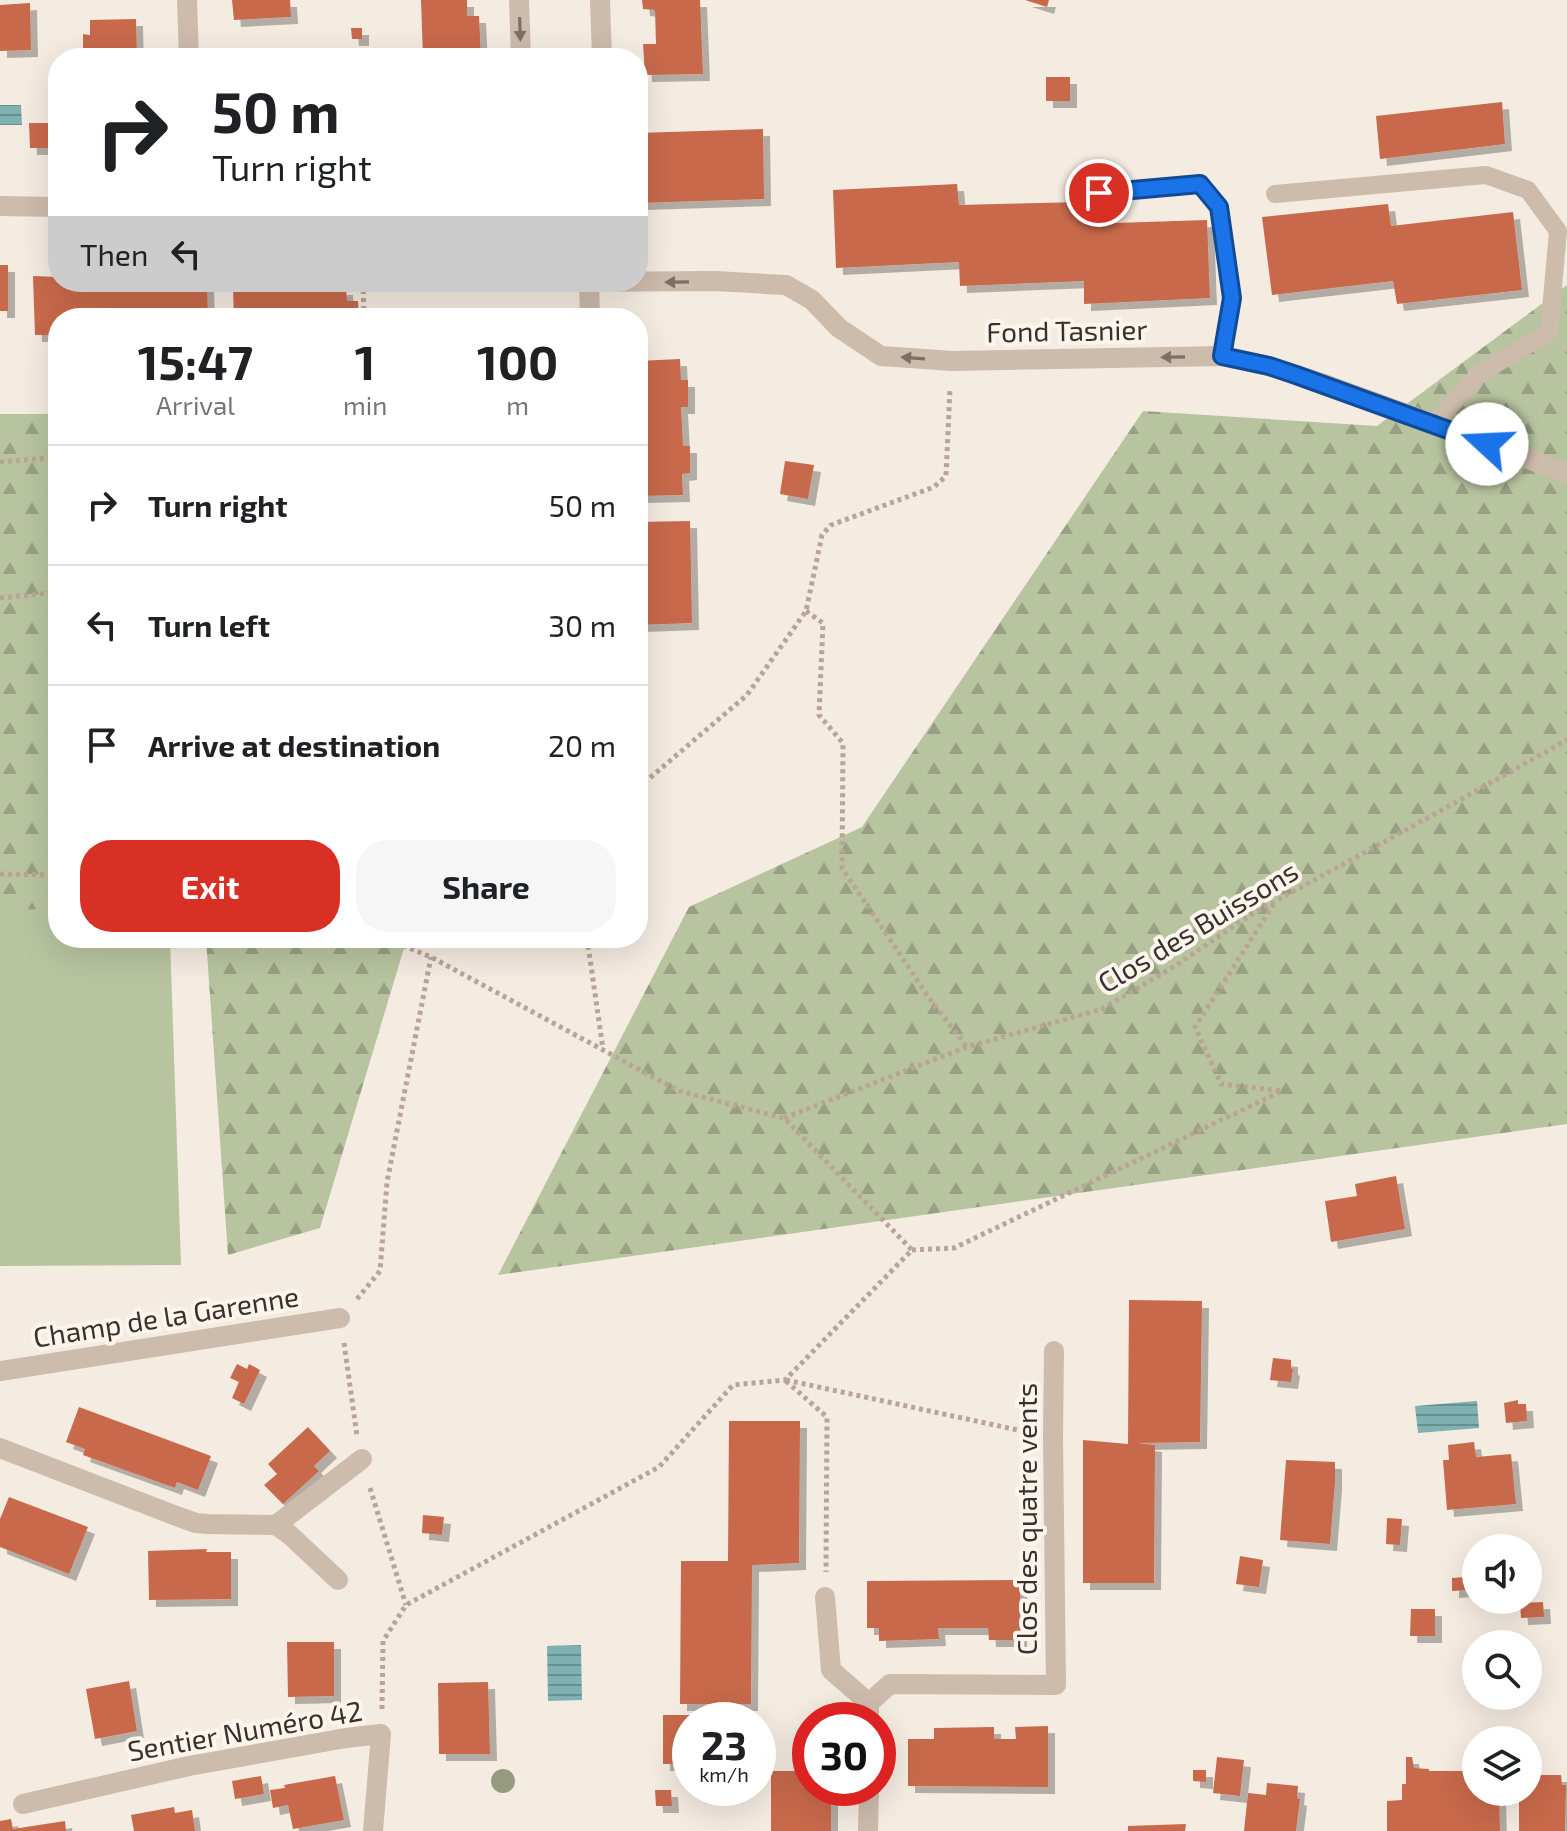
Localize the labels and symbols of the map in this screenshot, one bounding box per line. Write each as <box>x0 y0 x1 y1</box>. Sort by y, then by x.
one-way arrow <box>513 17 526 42</box>
pin <box>1065 159 1133 227</box>
one-way arrow <box>664 276 689 288</box>
street label: Fond Tasnier <box>986 312 1148 348</box>
one-way arrow <box>900 351 925 364</box>
one-way arrow <box>1160 351 1185 363</box>
position arrow <box>1445 402 1529 486</box>
street label: Clos des Buissons <box>1091 853 1304 999</box>
street label: Champ de la Garenne <box>31 1278 301 1354</box>
street label: Clos des quatre vents <box>1009 1383 1043 1655</box>
street label: Sentier Numéro 42 <box>125 1693 365 1767</box>
speed limit sign: 30 <box>792 1702 896 1806</box>

